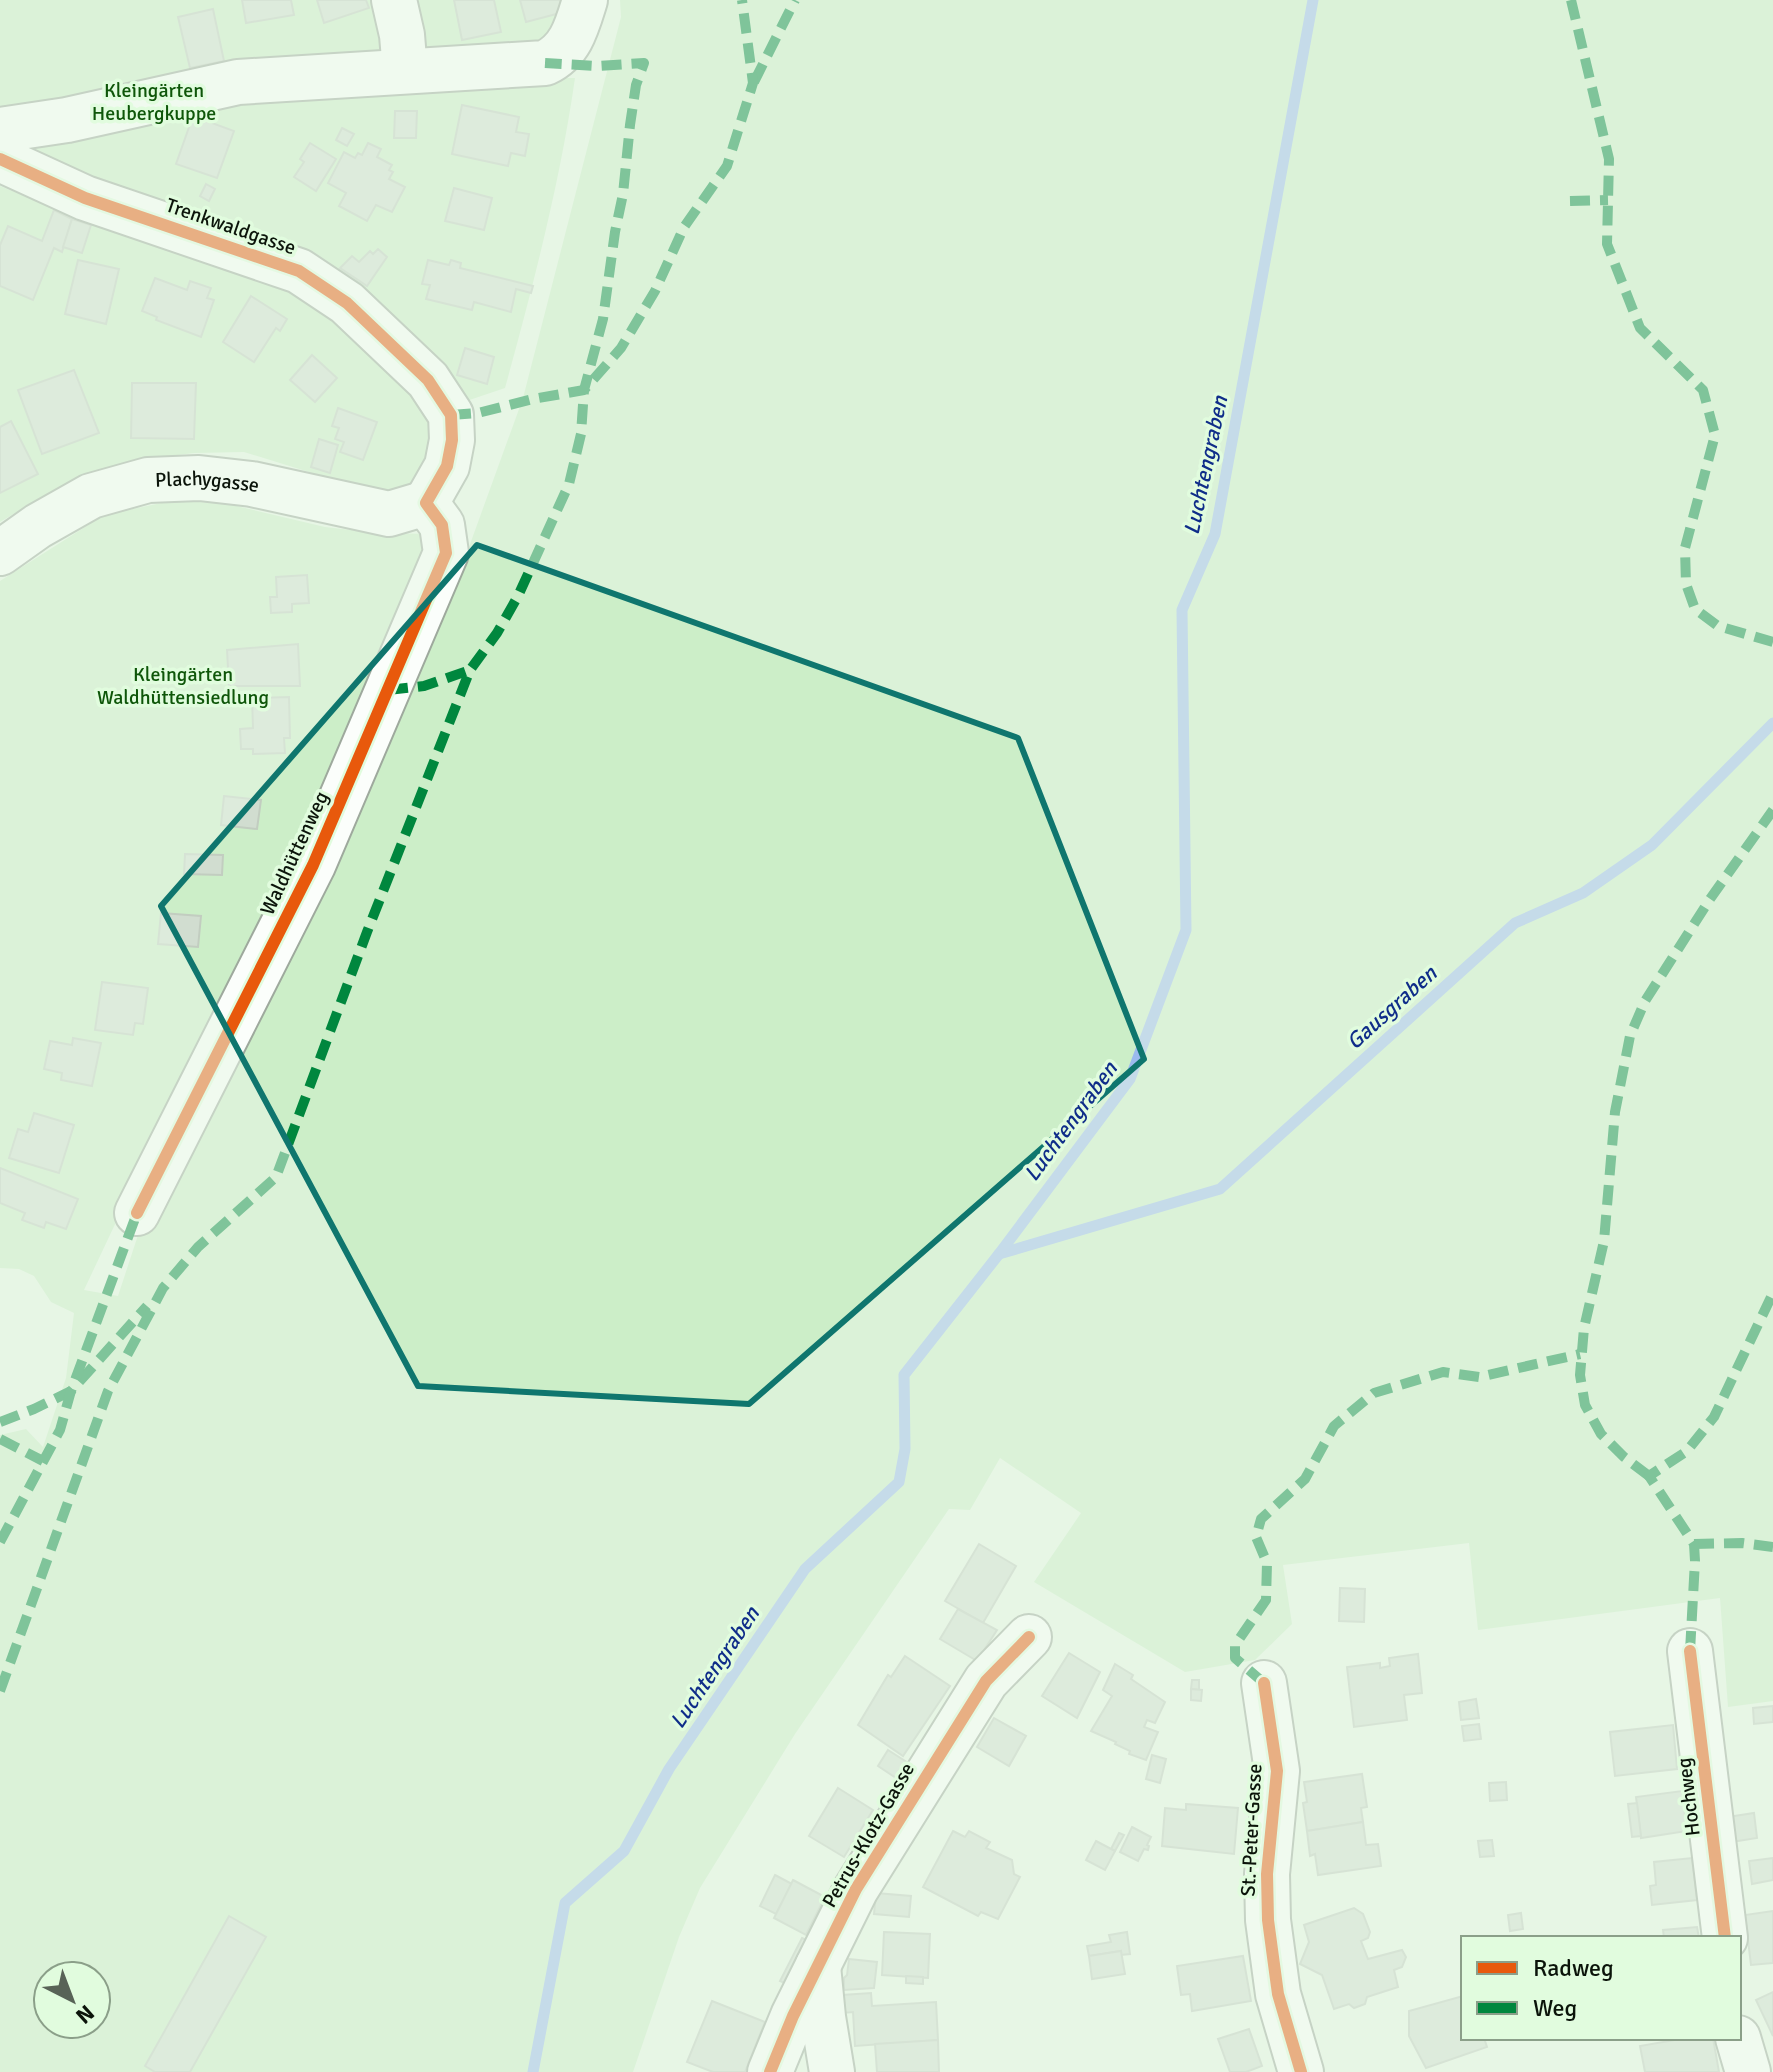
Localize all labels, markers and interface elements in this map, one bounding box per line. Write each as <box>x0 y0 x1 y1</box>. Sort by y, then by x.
park label: Kleingärten Heubergkuppe <box>92 78 216 126</box>
street label: Trenkwaldgasse <box>163 193 299 260</box>
water label: Luchtengraben <box>1178 392 1234 537</box>
street label: Plachygasse <box>154 466 262 498</box>
park label: Kleingärten Waldhüttensiedlung <box>97 662 269 710</box>
street label: Waldhüttenweg <box>255 787 334 919</box>
water label: Gausgraben <box>1341 959 1443 1055</box>
water label: Luchtengraben <box>1018 1055 1123 1186</box>
water label: Luchtengraben <box>664 1600 766 1733</box>
street label: Hochweg <box>1671 1756 1706 1838</box>
street label: Petrus-Klotz-Gasse <box>817 1758 920 1912</box>
street label: St.-Peter-Gasse <box>1236 1763 1267 1897</box>
legend <box>1461 1936 1741 2040</box>
text: Radweg <box>1533 1953 1614 1983</box>
north arrow <box>32 1960 112 2040</box>
text: Weg <box>1533 1993 1577 2023</box>
text: N <box>70 1999 100 2030</box>

